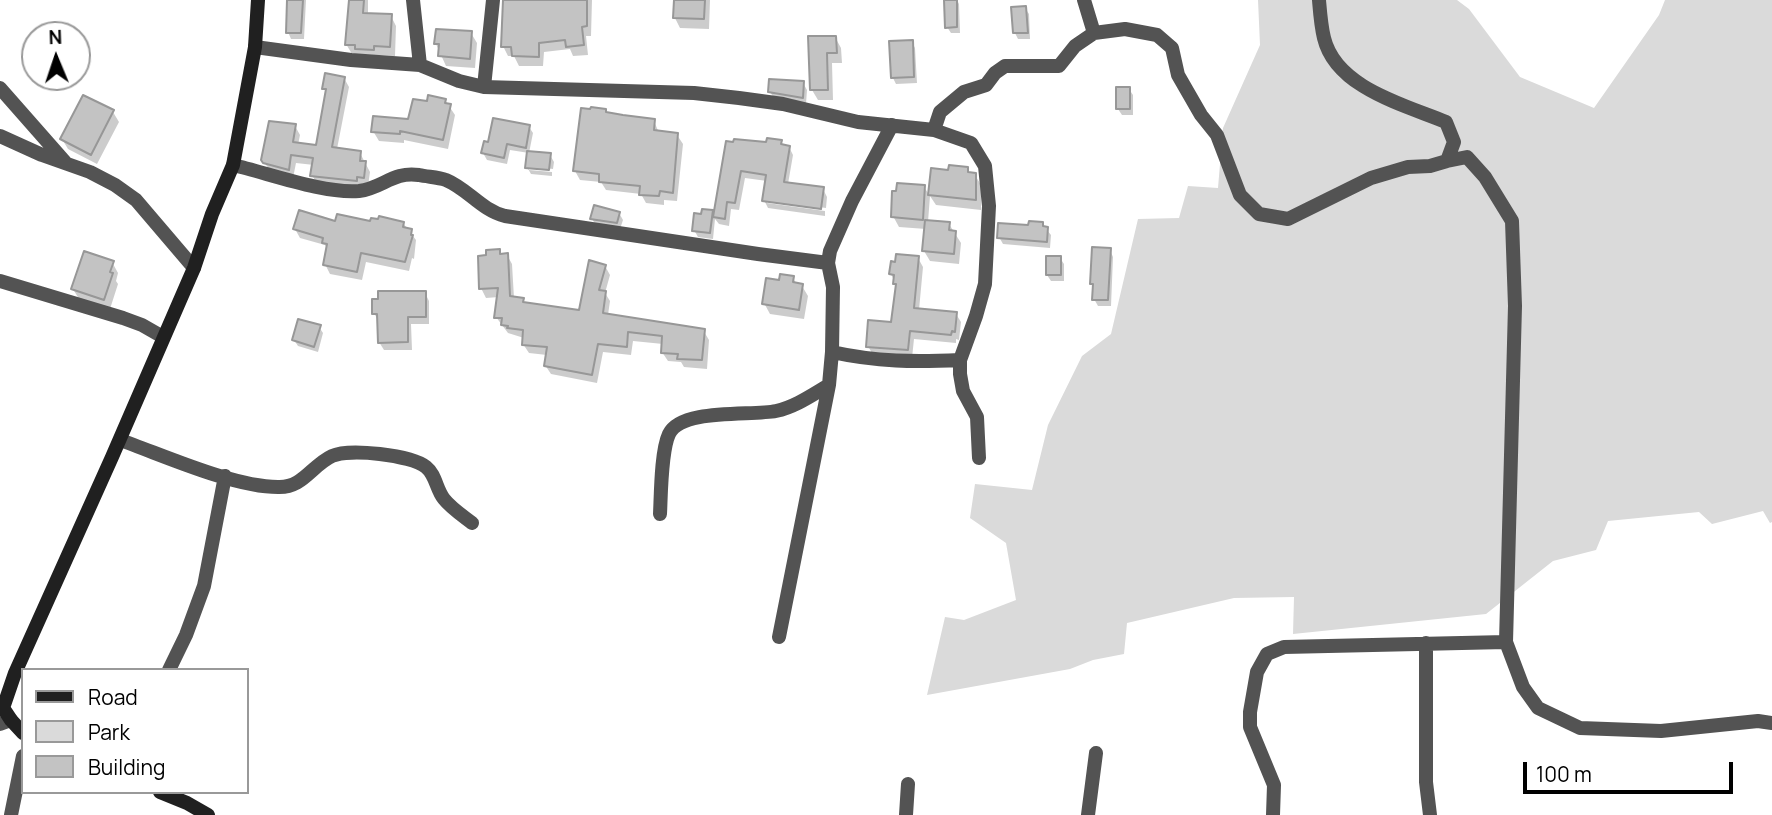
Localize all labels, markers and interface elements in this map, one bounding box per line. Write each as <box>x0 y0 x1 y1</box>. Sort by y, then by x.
north arrow <box>21 21 91 91</box>
text: N <box>48 24 63 50</box>
legend <box>21 668 248 794</box>
text: Road <box>88 683 138 711</box>
text: Park <box>88 718 130 746</box>
scale bar <box>1527 748 1737 792</box>
text: Building <box>88 753 165 781</box>
text: 100 m <box>1536 760 1592 788</box>

